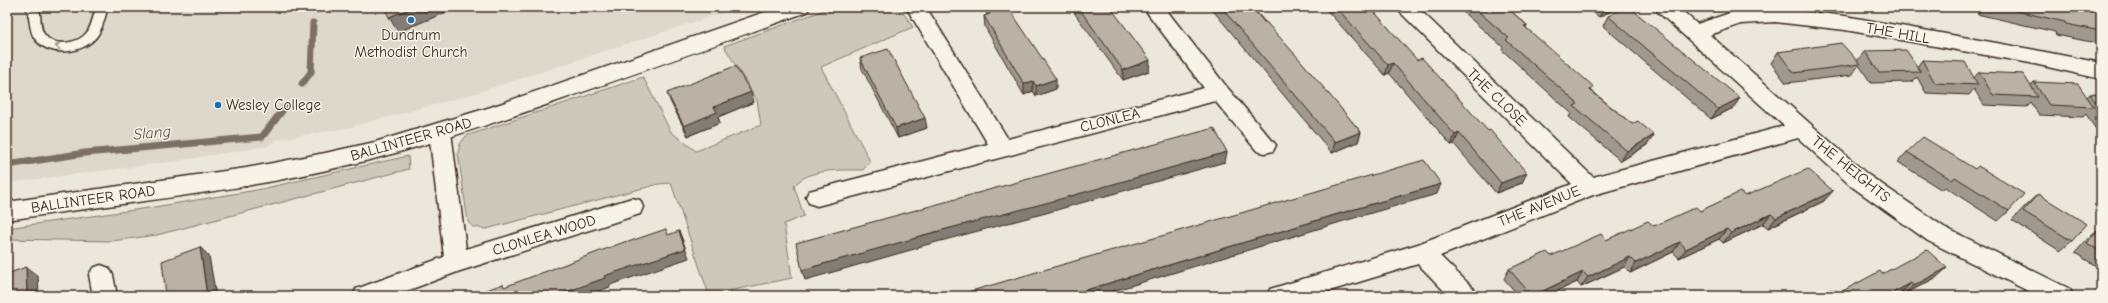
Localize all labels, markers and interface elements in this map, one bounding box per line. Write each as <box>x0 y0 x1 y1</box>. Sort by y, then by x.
marker: Dundrum Methodist Church <box>406 15 416 25</box>
street label: THE HILL <box>1865 19 1932 48</box>
place label: Dundrum Methodist Church <box>355 26 467 61</box>
one-way arrow <box>55 42 61 50</box>
street label: THE CLOSE <box>1463 64 1531 130</box>
place label: Wesley College <box>226 96 321 114</box>
marker: Wesley College <box>213 100 223 110</box>
street label: CLONLEA <box>1078 104 1142 136</box>
street label: BALLINTEER ROAD <box>348 113 474 165</box>
water label: Slang <box>132 122 172 144</box>
street label: THE HEIGHTS <box>1808 132 1894 206</box>
street label: BALLINTEER ROAD <box>30 181 156 217</box>
street label: THE AVENUE <box>1495 181 1583 231</box>
street label: CLONLEA WOOD <box>490 211 598 259</box>

